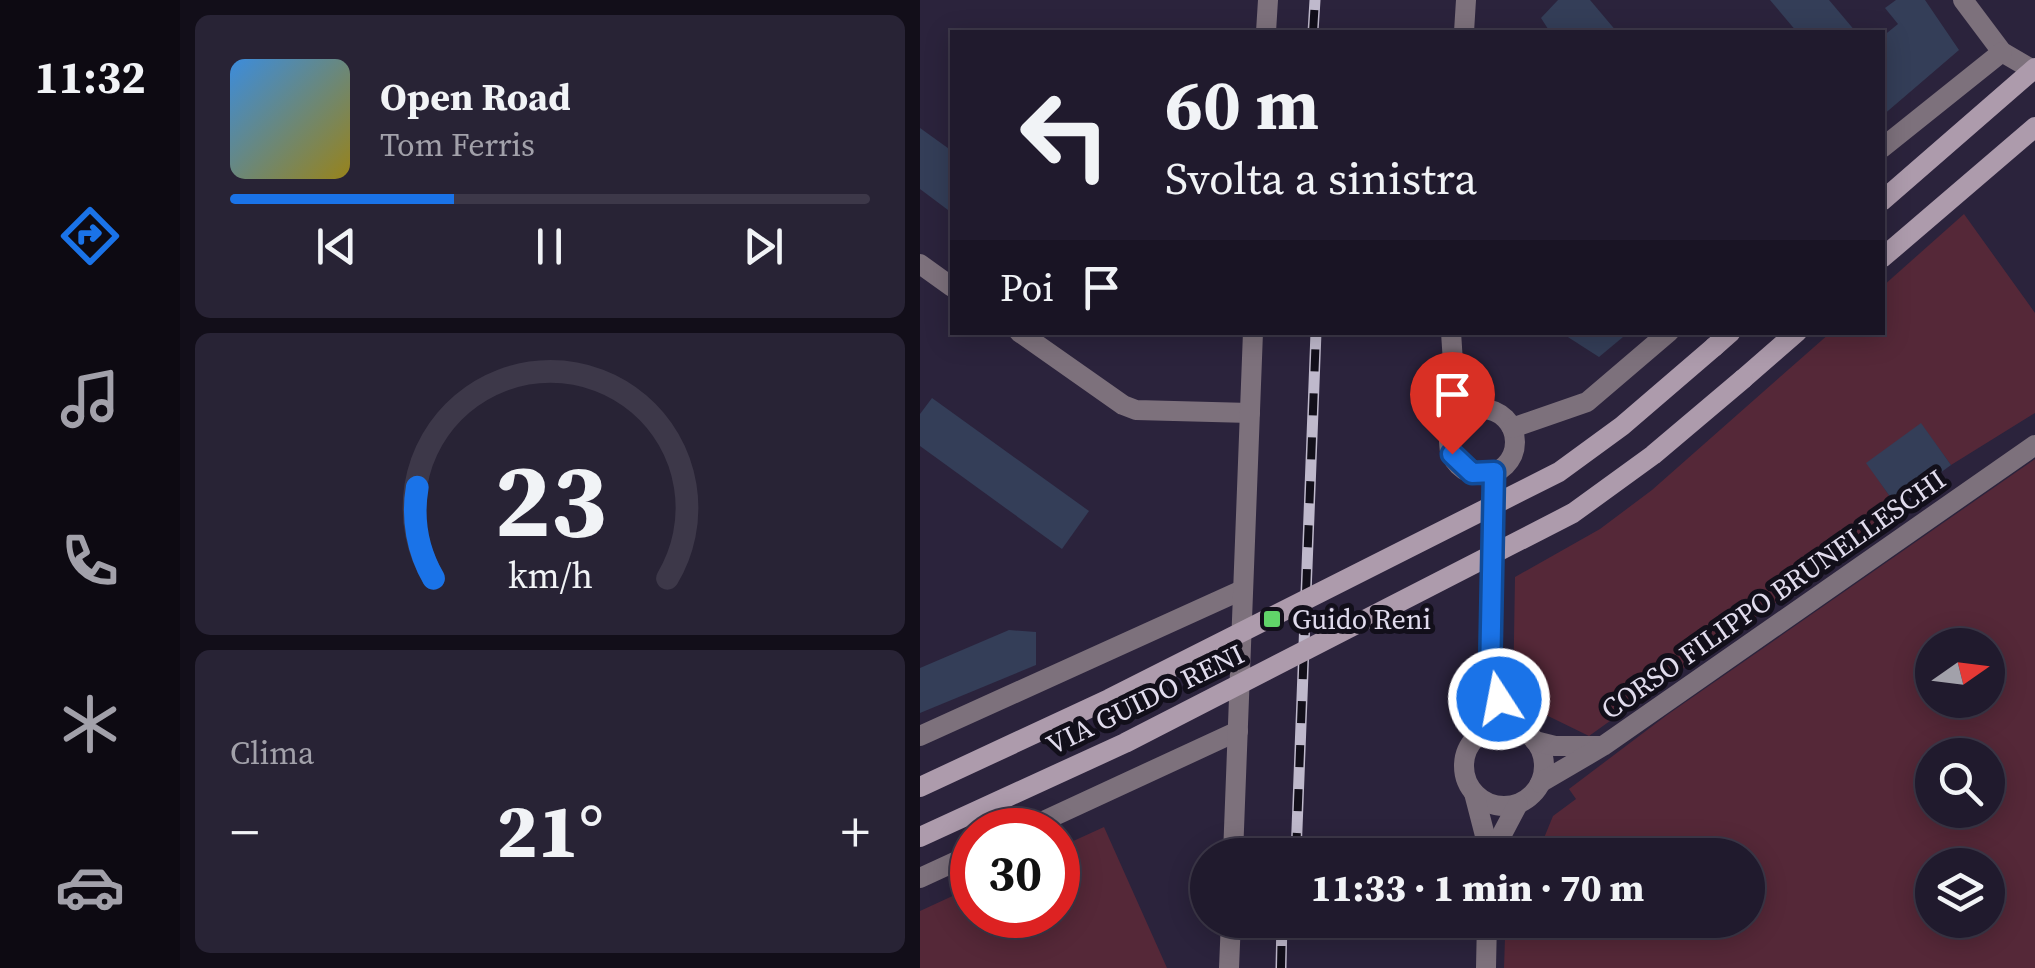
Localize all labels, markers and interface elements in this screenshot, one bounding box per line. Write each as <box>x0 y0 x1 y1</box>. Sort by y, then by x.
text: 11:32 <box>34 46 146 108</box>
text: 60 m <box>1165 56 1319 152</box>
icon: left <box>1000 70 1130 200</box>
text: Open Road <box>380 71 571 123</box>
text: Tom Ferris <box>380 123 535 167</box>
text: Svolta a sinistra <box>1165 147 1477 209</box>
icon: directions <box>55 201 125 271</box>
icon: previous <box>309 219 364 274</box>
icon: pause <box>522 219 577 274</box>
icon: next <box>736 219 791 274</box>
icon: arrive <box>1074 260 1129 315</box>
text: Poi <box>1000 262 1054 314</box>
pin <box>1410 352 1495 455</box>
icon: music <box>55 364 125 434</box>
icon: arrive <box>1425 367 1480 422</box>
text: 23 <box>494 428 606 571</box>
street label: CORSO FILIPPO BRUNELLESCHI <box>1593 460 1953 728</box>
icon: phone <box>55 526 125 596</box>
text: km/h <box>507 551 593 600</box>
place label: Guido Reni <box>1292 600 1431 638</box>
marker: Guido Reni <box>1261 608 1283 630</box>
north arrow <box>1915 628 2005 718</box>
map controls <box>1915 628 2005 938</box>
street label: VIA GUIDO RENI <box>1040 635 1250 763</box>
position arrow <box>1447 647 1551 751</box>
icon: climate <box>55 689 125 759</box>
text: Clima <box>230 731 314 775</box>
button: search <box>1915 738 2005 828</box>
text: 21° <box>496 779 604 882</box>
text: − <box>230 794 259 869</box>
text: + <box>841 794 870 869</box>
speed limit sign: 30 <box>950 808 1080 938</box>
button: layers <box>1915 848 2005 938</box>
icon: car <box>55 852 125 922</box>
text: 11:33 · 1 min · 70 m <box>1311 862 1644 914</box>

